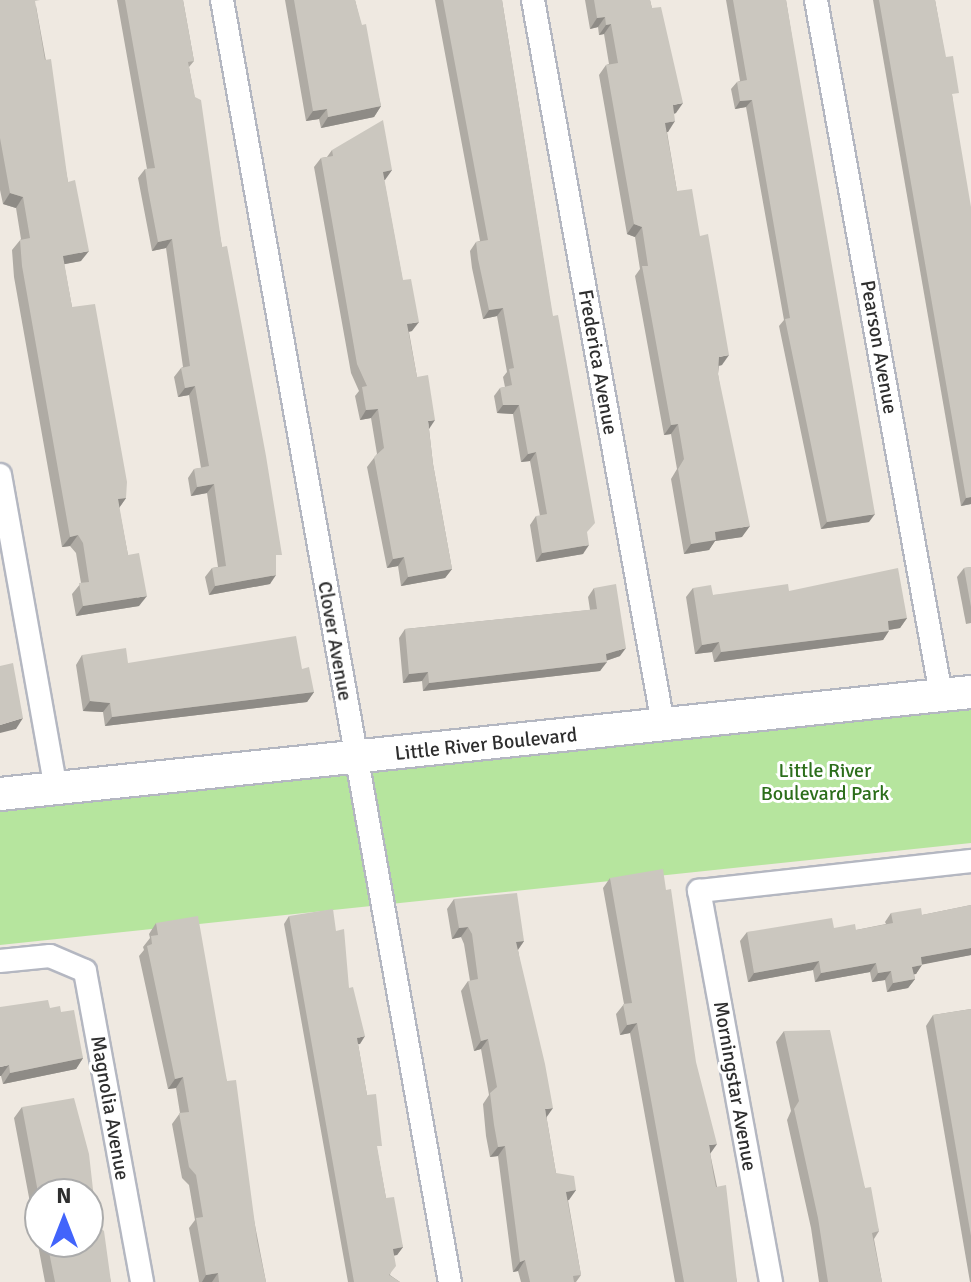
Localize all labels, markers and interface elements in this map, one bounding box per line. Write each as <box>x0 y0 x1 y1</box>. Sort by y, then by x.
street label: Pearson Avenue <box>855 278 903 416</box>
street label: Frederica Avenue <box>573 287 623 437</box>
street label: Clover Avenue <box>313 579 357 703</box>
street label: Little River Boulevard <box>394 722 578 766</box>
park label: Little River Boulevard Park <box>761 759 889 806</box>
street label: Morningstar Avenue <box>708 999 762 1173</box>
street label: Magnolia Avenue <box>85 1034 135 1182</box>
north arrow <box>24 1178 104 1258</box>
text: N <box>56 1182 72 1209</box>

